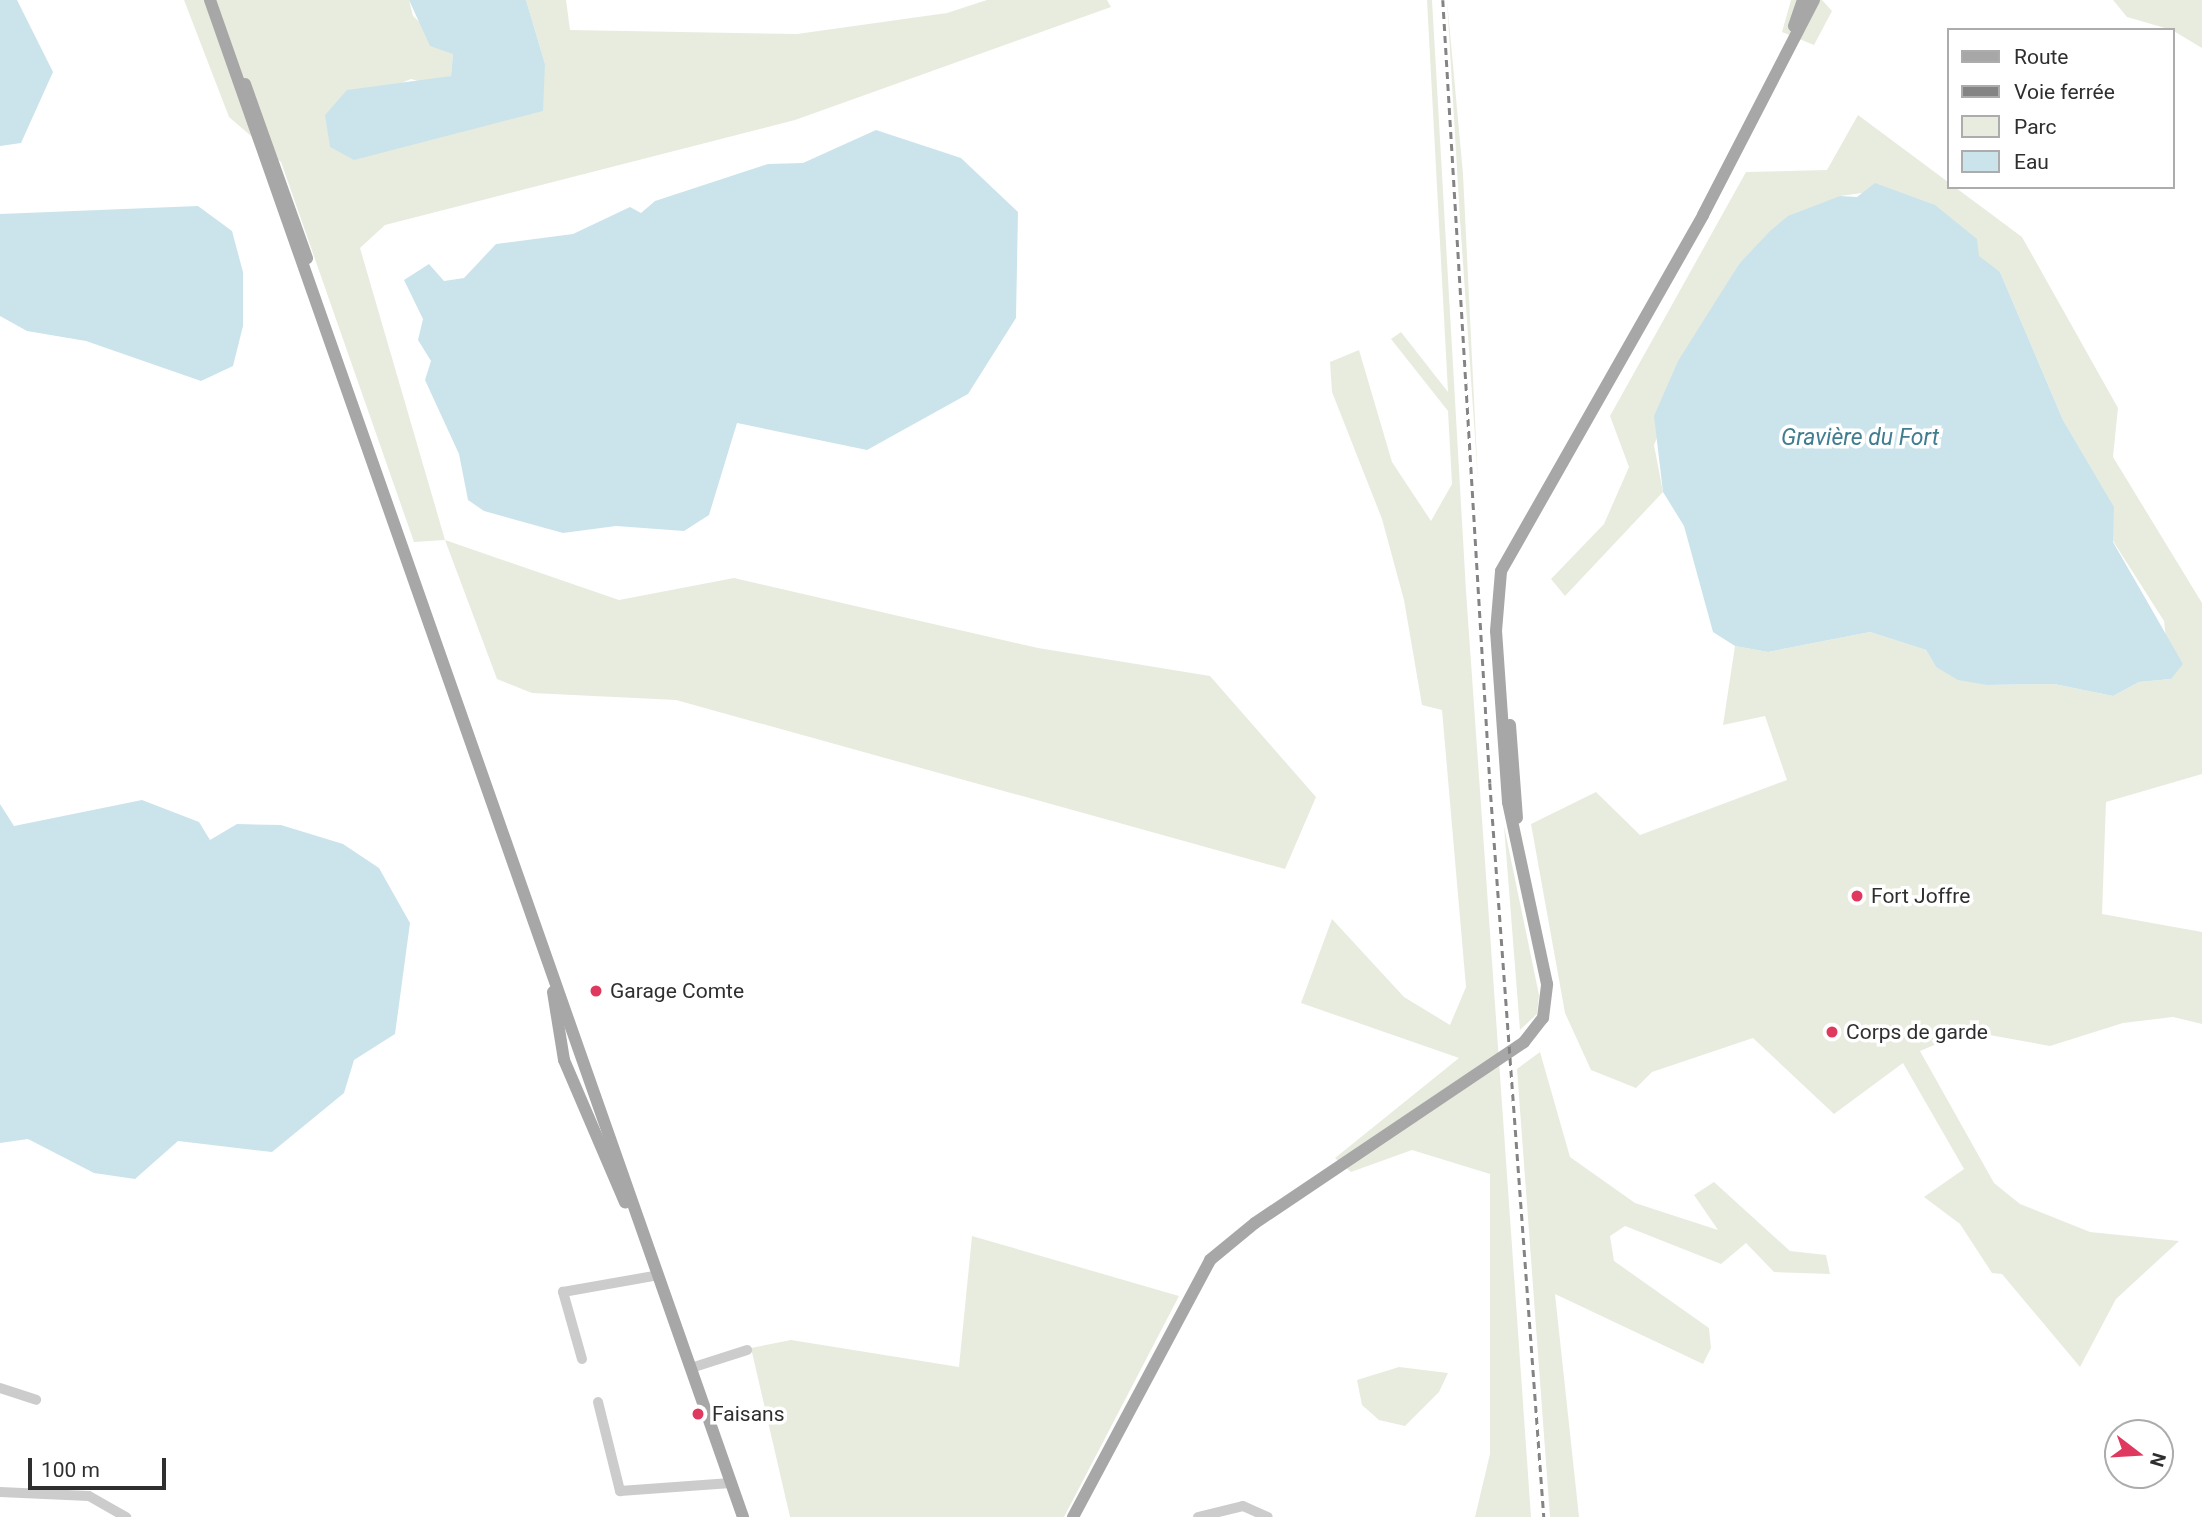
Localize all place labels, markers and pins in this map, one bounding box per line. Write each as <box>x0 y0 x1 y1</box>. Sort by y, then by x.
place label: Fort Joffre <box>1871 883 1970 909</box>
marker: Fort Joffre <box>1849 888 1865 904</box>
place label: Garage Comte <box>610 978 744 1004</box>
marker: Garage Comte <box>588 983 604 999</box>
place label: Corps de garde <box>1846 1019 1988 1045</box>
marker: Corps de garde <box>1824 1024 1840 1040</box>
place label: Faisans <box>712 1401 784 1427</box>
marker: Faisans <box>690 1406 706 1422</box>

